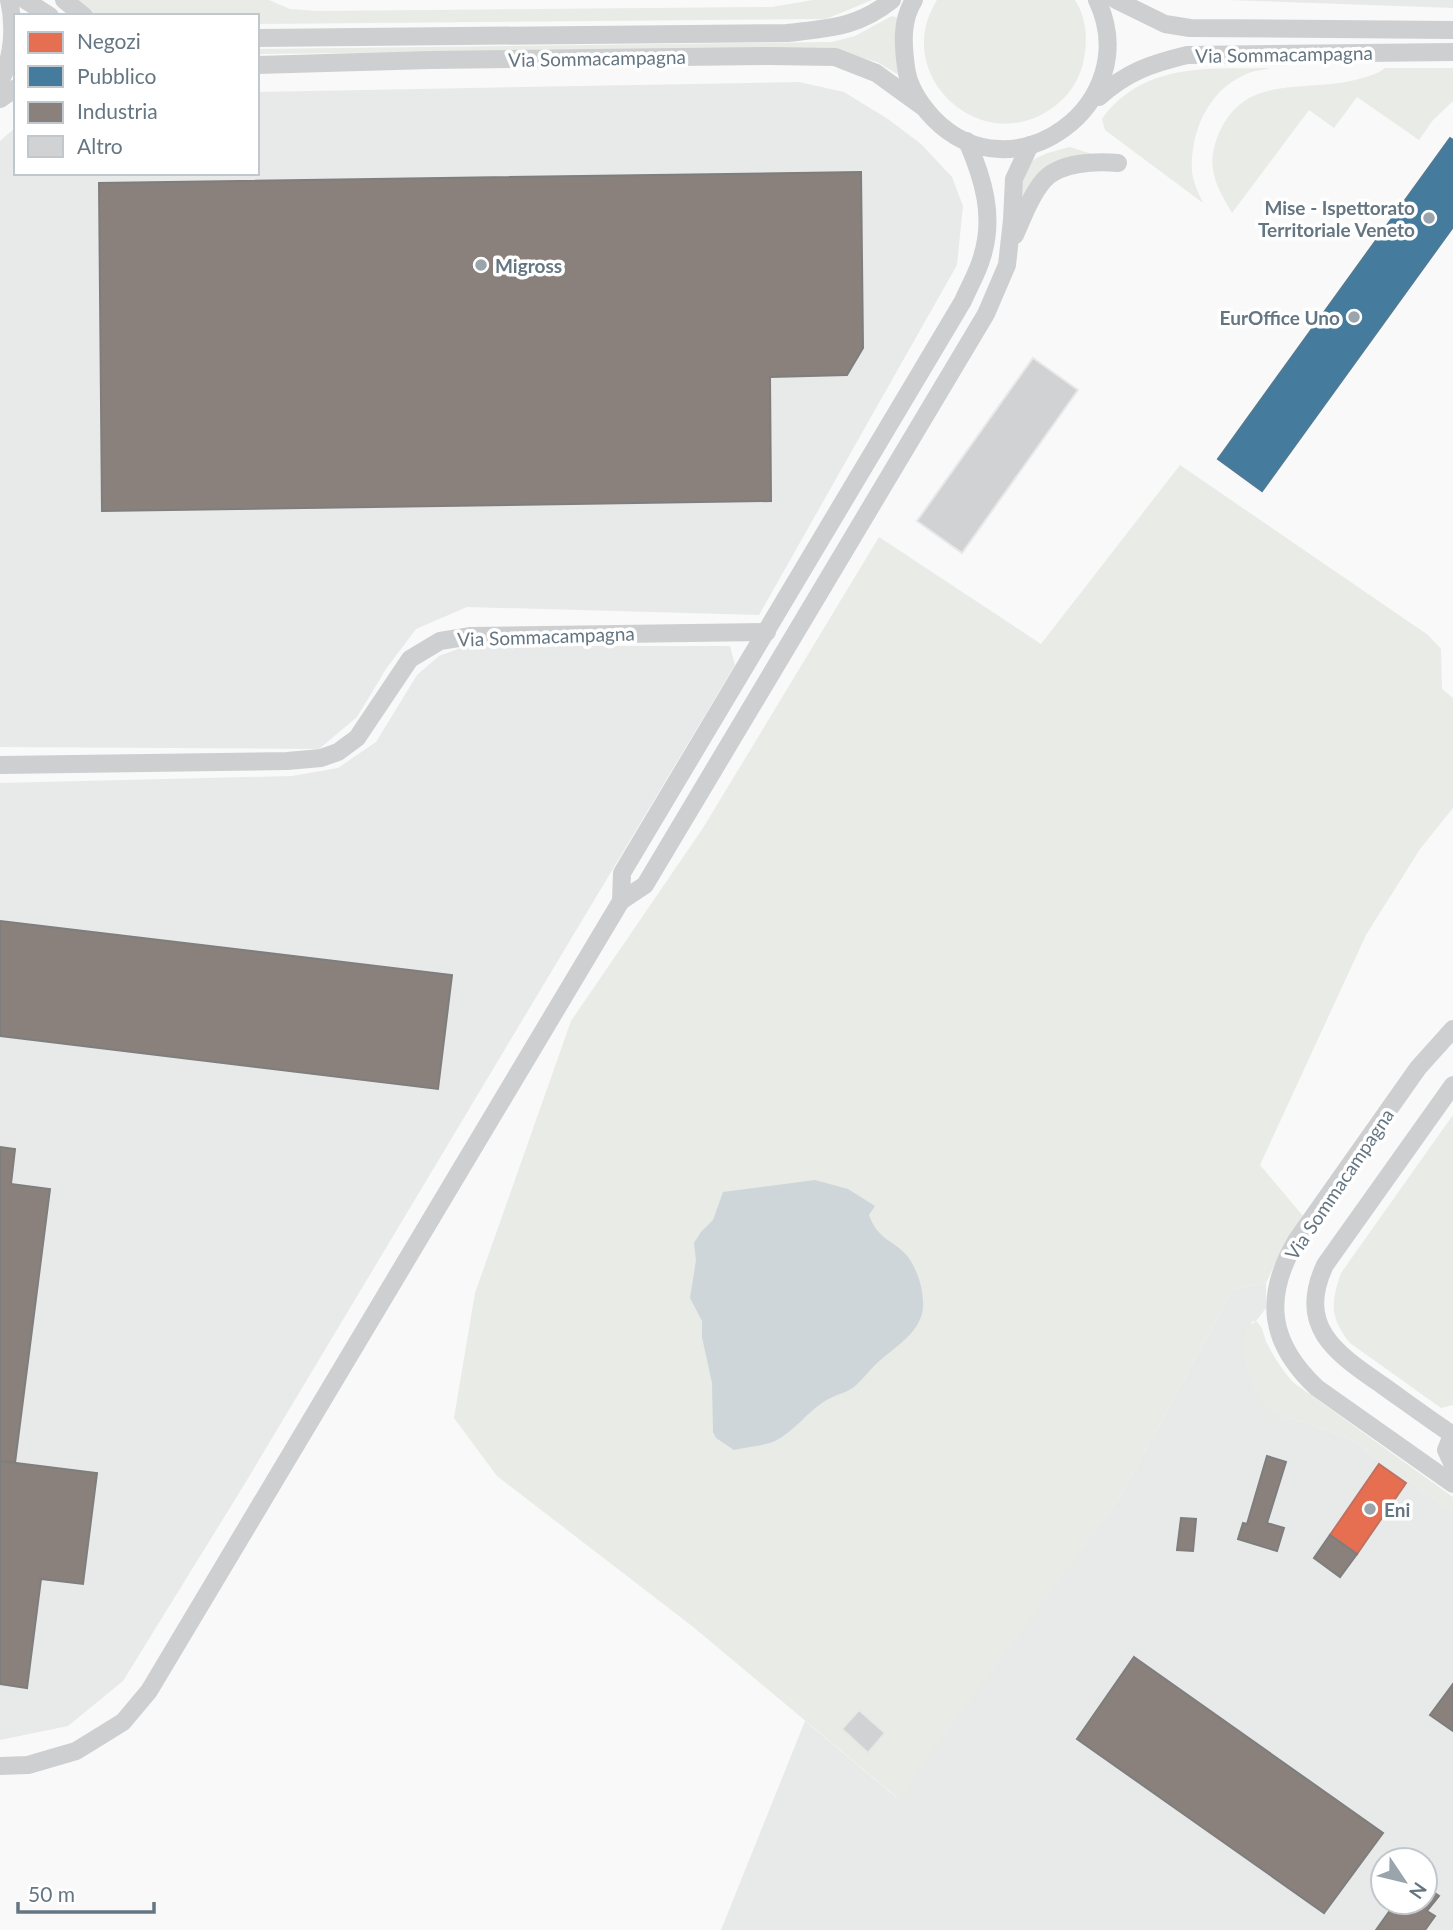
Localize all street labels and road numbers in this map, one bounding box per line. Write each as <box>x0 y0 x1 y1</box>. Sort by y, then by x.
street label: Via Sommacampagna <box>1195 41 1373 67</box>
street label: Via Sommacampagna <box>508 45 686 71</box>
street label: Via Sommacampagna <box>457 621 635 651</box>
street label: Via Sommacampagna <box>1280 1104 1398 1264</box>

